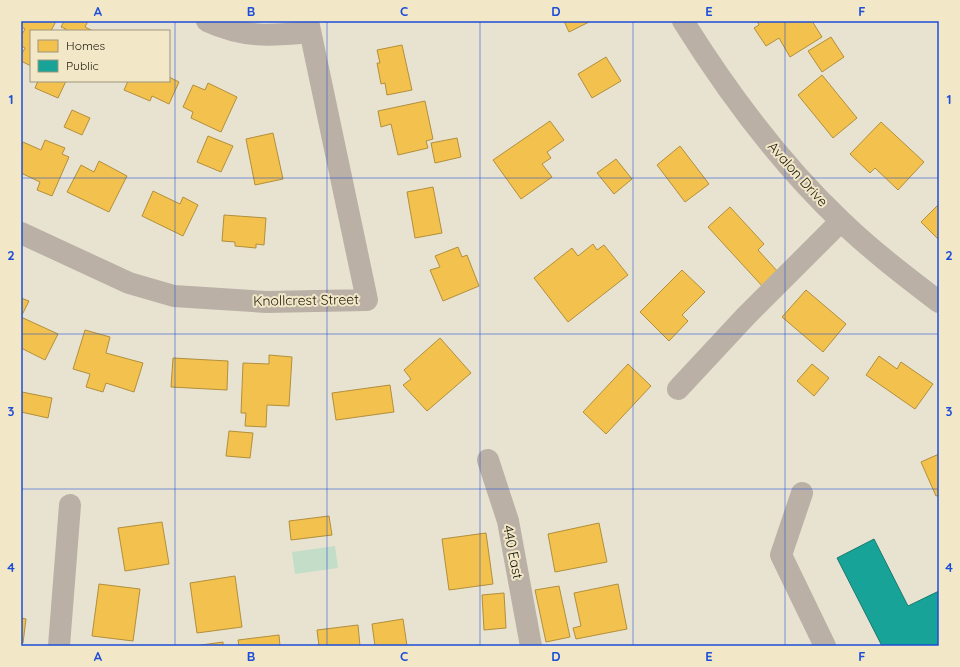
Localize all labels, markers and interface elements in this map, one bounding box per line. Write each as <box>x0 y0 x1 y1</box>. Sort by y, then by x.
text: A <box>94 3 103 19</box>
text: B <box>247 3 255 19</box>
text: C <box>400 3 408 19</box>
text: D <box>551 3 561 19</box>
text: E <box>705 3 713 19</box>
text: F <box>858 3 866 19</box>
legend <box>30 30 170 82</box>
text: Homes <box>66 38 106 53</box>
text: Public <box>66 58 99 73</box>
text: 1 <box>8 91 14 107</box>
text: 1 <box>946 91 952 107</box>
street label: Avalon Drive <box>764 138 832 210</box>
text: 2 <box>7 247 15 263</box>
text: 2 <box>945 247 953 263</box>
street label: Knollcrest Street <box>253 290 359 310</box>
text: 3 <box>8 403 15 419</box>
text: 3 <box>946 403 953 419</box>
street label: 440 East <box>499 523 527 581</box>
text: 4 <box>7 559 15 575</box>
text: 4 <box>945 559 953 575</box>
text: A <box>94 648 103 664</box>
text: B <box>247 648 255 664</box>
text: C <box>400 648 408 664</box>
text: D <box>551 648 561 664</box>
text: E <box>705 648 713 664</box>
text: F <box>858 648 866 664</box>

